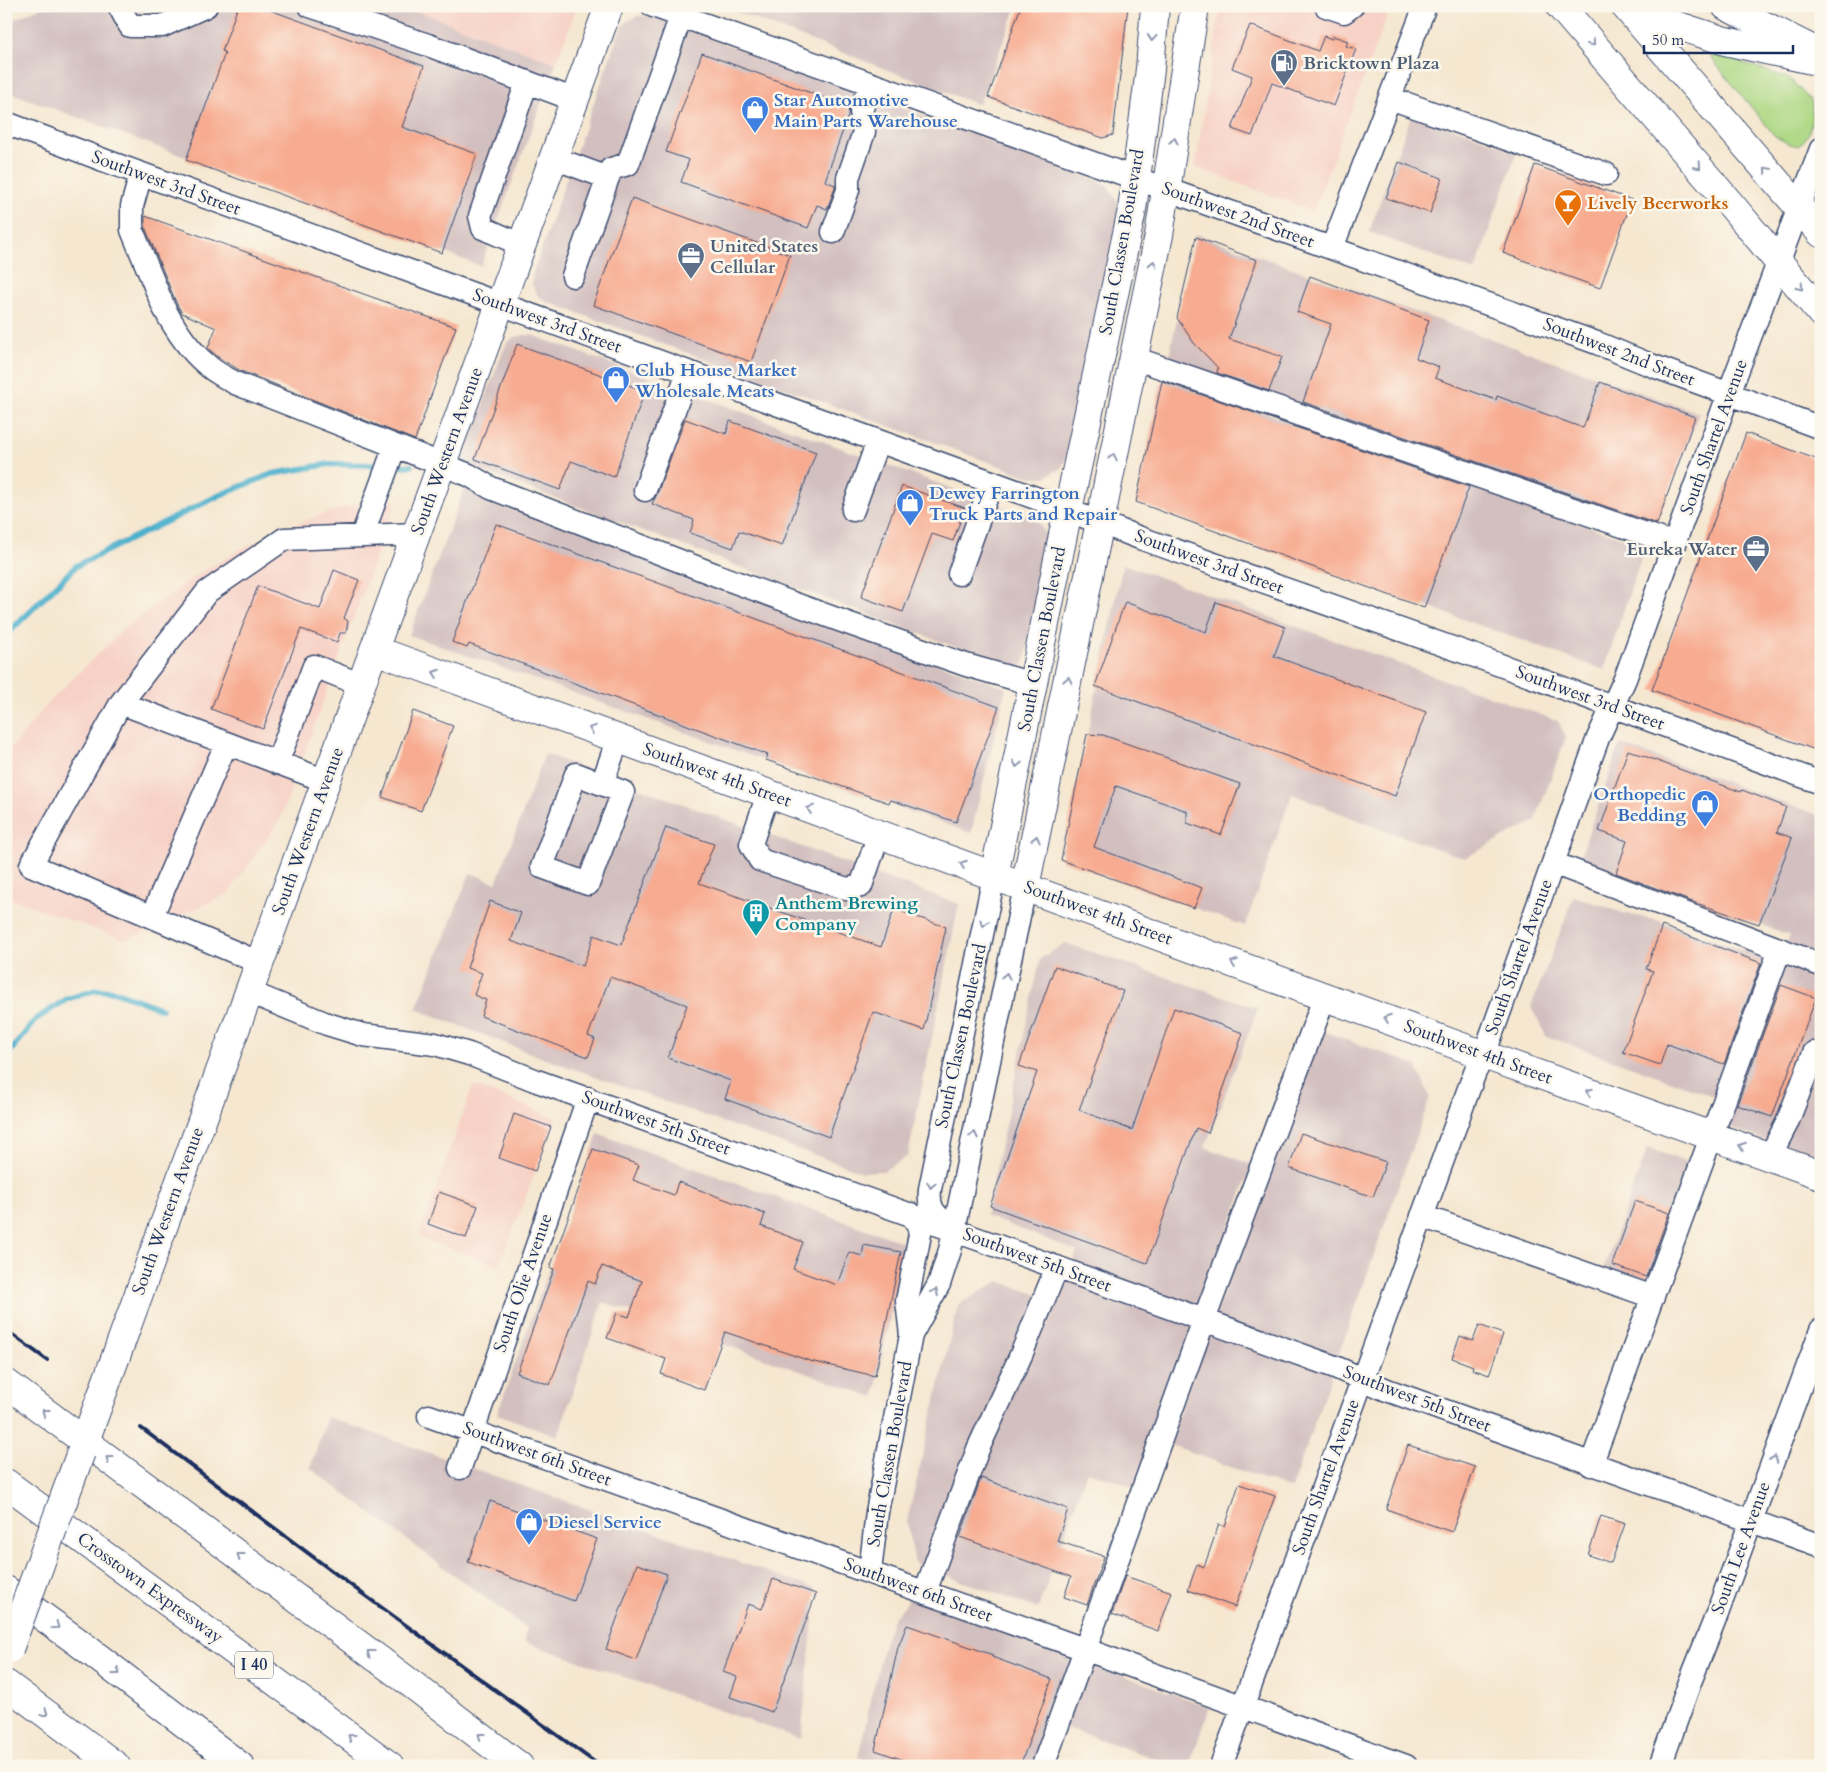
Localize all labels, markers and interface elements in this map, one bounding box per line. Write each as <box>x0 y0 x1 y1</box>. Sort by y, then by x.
scale bar <box>1644 22 1793 54</box>
text: 50 m <box>1652 30 1684 50</box>
one-way arrow <box>1147 34 1158 42</box>
one-way arrow <box>1587 38 1596 47</box>
fuel station icon: Bricktown Plaza <box>1269 48 1299 87</box>
place label: Bricktown Plaza <box>1303 51 1440 76</box>
place label: Star Automotive Main Parts Warehouse <box>774 88 958 134</box>
shop icon: Star Automotive Main Parts Warehouse <box>740 95 770 134</box>
one-way arrow <box>1168 137 1179 145</box>
street label: Southwest 3rd Street <box>88 144 244 222</box>
street label: South Classen Boulevard <box>1093 147 1151 337</box>
one-way arrow <box>1693 161 1702 170</box>
one-way arrow <box>1764 167 1773 176</box>
street label: Southwest 2nd Street <box>1158 176 1318 254</box>
bar icon: Lively Beerworks <box>1553 188 1583 227</box>
place label: Lively Beerworks <box>1587 191 1728 216</box>
place label: United States Cellular <box>710 234 818 280</box>
office icon: United States Cellular <box>676 241 706 280</box>
one-way arrow <box>1147 259 1158 268</box>
street label: Southwest 3rd Street <box>469 282 625 360</box>
one-way arrow <box>1794 282 1803 291</box>
street label: Southwest 2nd Street <box>1540 312 1699 393</box>
street label: South Shartel Avenue <box>1674 356 1754 518</box>
place label: Club House Market Wholesale Meats <box>634 358 797 404</box>
street label: South Western Avenue <box>405 364 489 538</box>
shop icon: Club House Market Wholesale Meats <box>601 365 631 404</box>
one-way arrow <box>1107 453 1118 462</box>
place label: Dewey Farrington Truck Parts and Repair <box>929 481 1118 527</box>
shop icon: Dewey Farrington Truck Parts and Repair <box>895 488 925 527</box>
street label: Southwest 3rd Street <box>1131 523 1287 601</box>
office icon: Eureka Water <box>1741 534 1771 573</box>
place label: Eureka Water <box>1626 537 1738 562</box>
street label: South Classen Boulevard <box>1012 544 1072 734</box>
street label: Southwest 3rd Street <box>1512 659 1668 737</box>
one-way arrow <box>432 669 441 679</box>
one-way arrow <box>1062 675 1073 684</box>
one-way arrow <box>588 725 597 736</box>
street label: Southwest 4th Street <box>639 737 795 814</box>
street label: South Western Avenue <box>266 744 350 918</box>
one-way arrow <box>1012 759 1023 768</box>
place label: Orthopedic Bedding <box>1593 782 1686 828</box>
shop icon: Orthopedic Bedding <box>1690 789 1720 828</box>
one-way arrow <box>807 805 815 815</box>
one-way arrow <box>1030 835 1040 843</box>
one-way arrow <box>959 860 968 870</box>
street label: Southwest 4th Street <box>1020 875 1176 952</box>
street label: South Shartel Avenue <box>1479 876 1559 1038</box>
place label: Anthem Brewing Company <box>775 891 918 937</box>
building icon: Anthem Brewing Company <box>741 898 771 937</box>
one-way arrow <box>980 919 990 928</box>
street label: South Classen Boulevard <box>929 941 993 1131</box>
one-way arrow <box>1231 959 1239 969</box>
one-way arrow <box>1001 972 1011 981</box>
one-way arrow <box>1383 1014 1392 1025</box>
street label: Southwest 4th Street <box>1400 1014 1556 1091</box>
street label: Southwest 5th Street <box>578 1085 734 1162</box>
one-way arrow <box>1585 1088 1594 1098</box>
street label: South Western Avenue <box>126 1124 210 1298</box>
one-way arrow <box>968 1131 979 1140</box>
one-way arrow <box>1738 1142 1747 1152</box>
one-way arrow <box>926 1181 936 1190</box>
street label: South Olie Avenue <box>487 1210 559 1356</box>
street label: Southwest 5th Street <box>959 1222 1115 1299</box>
one-way arrow <box>928 1289 938 1298</box>
street label: South Classen Boulevard <box>861 1359 919 1549</box>
street label: Southwest 5th Street <box>1340 1359 1495 1439</box>
street label: South Shartel Avenue <box>1286 1396 1366 1558</box>
one-way arrow <box>41 1409 51 1418</box>
street label: Southwest 6th Street <box>459 1416 615 1493</box>
one-way arrow <box>1768 1455 1778 1464</box>
one-way arrow <box>105 1456 115 1465</box>
street label: South Lee Avenue <box>1705 1478 1777 1618</box>
shop icon: Diesel Service <box>514 1507 544 1546</box>
place label: Diesel Service <box>548 1510 662 1535</box>
street label: Crosstown Expressway <box>72 1526 229 1650</box>
street label: Southwest 6th Street <box>840 1552 996 1629</box>
one-way arrow <box>236 1553 246 1562</box>
one-way arrow <box>51 1620 60 1629</box>
one-way arrow <box>366 1650 376 1659</box>
road number: I 40 <box>235 1652 273 1678</box>
one-way arrow <box>111 1666 120 1674</box>
one-way arrow <box>39 1707 49 1716</box>
one-way arrow <box>477 1733 487 1742</box>
one-way arrow <box>347 1734 357 1743</box>

